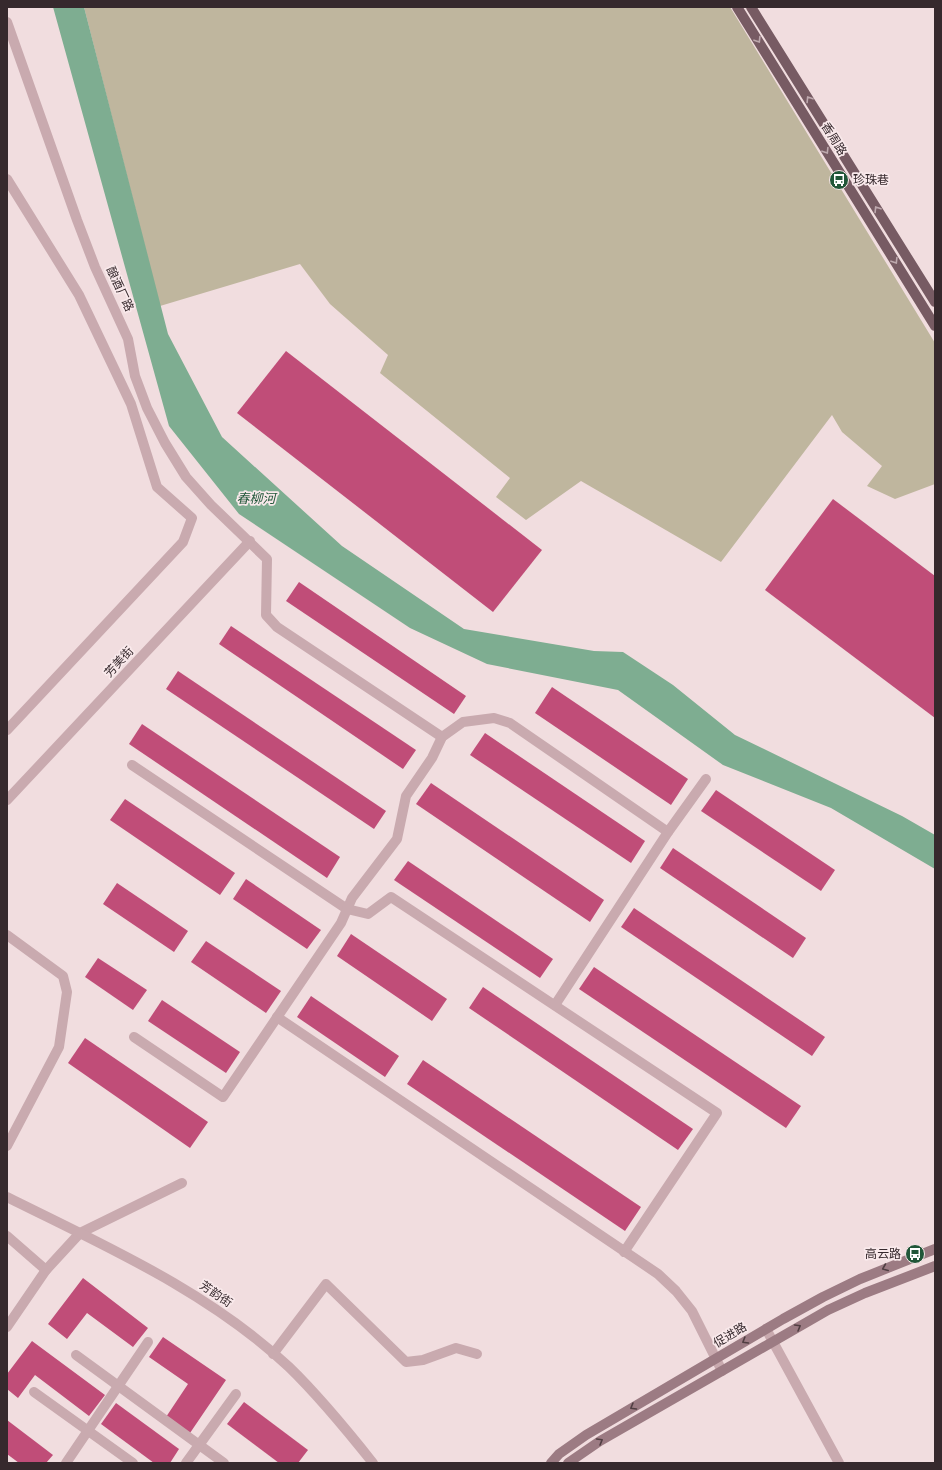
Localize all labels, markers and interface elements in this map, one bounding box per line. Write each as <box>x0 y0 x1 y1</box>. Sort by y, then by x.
one-way arrow <box>753 36 760 43</box>
one-way arrow <box>806 96 813 103</box>
street label: 香周路 <box>819 120 849 158</box>
one-way arrow <box>821 147 829 154</box>
bus stop icon: 珍珠巷 <box>828 169 850 191</box>
place label: 珍珠巷 <box>853 173 889 187</box>
one-way arrow <box>875 206 882 213</box>
one-way arrow <box>890 257 897 264</box>
street label: 酿酒厂路 <box>104 264 136 314</box>
water label: 春柳河 <box>236 491 278 506</box>
street label: 芳美街 <box>102 644 136 680</box>
bus stop icon: 高云路 <box>904 1243 926 1265</box>
place label: 高云路 <box>865 1247 901 1261</box>
one-way arrow <box>882 1263 890 1271</box>
street label: 芳韵街 <box>197 1278 235 1310</box>
street label: 促进路 <box>711 1320 749 1350</box>
one-way arrow <box>794 1324 801 1332</box>
one-way arrow <box>742 1336 750 1343</box>
one-way arrow <box>630 1402 637 1409</box>
one-way arrow <box>596 1439 603 1446</box>

